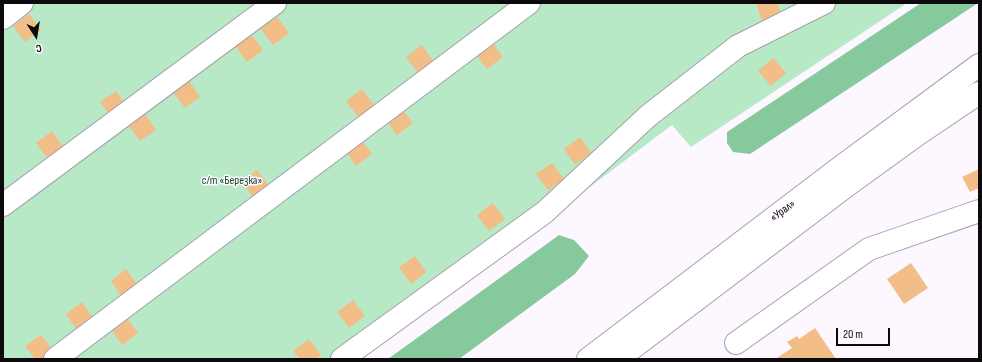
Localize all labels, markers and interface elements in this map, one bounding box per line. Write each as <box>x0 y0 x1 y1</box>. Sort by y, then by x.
north arrow <box>16 16 56 56</box>
text: С <box>34 41 43 55</box>
park label: с/т «Березка» <box>202 174 262 188</box>
street label: «Урал» <box>768 197 798 225</box>
scale bar <box>838 320 892 346</box>
text: 20 m <box>843 327 863 342</box>

